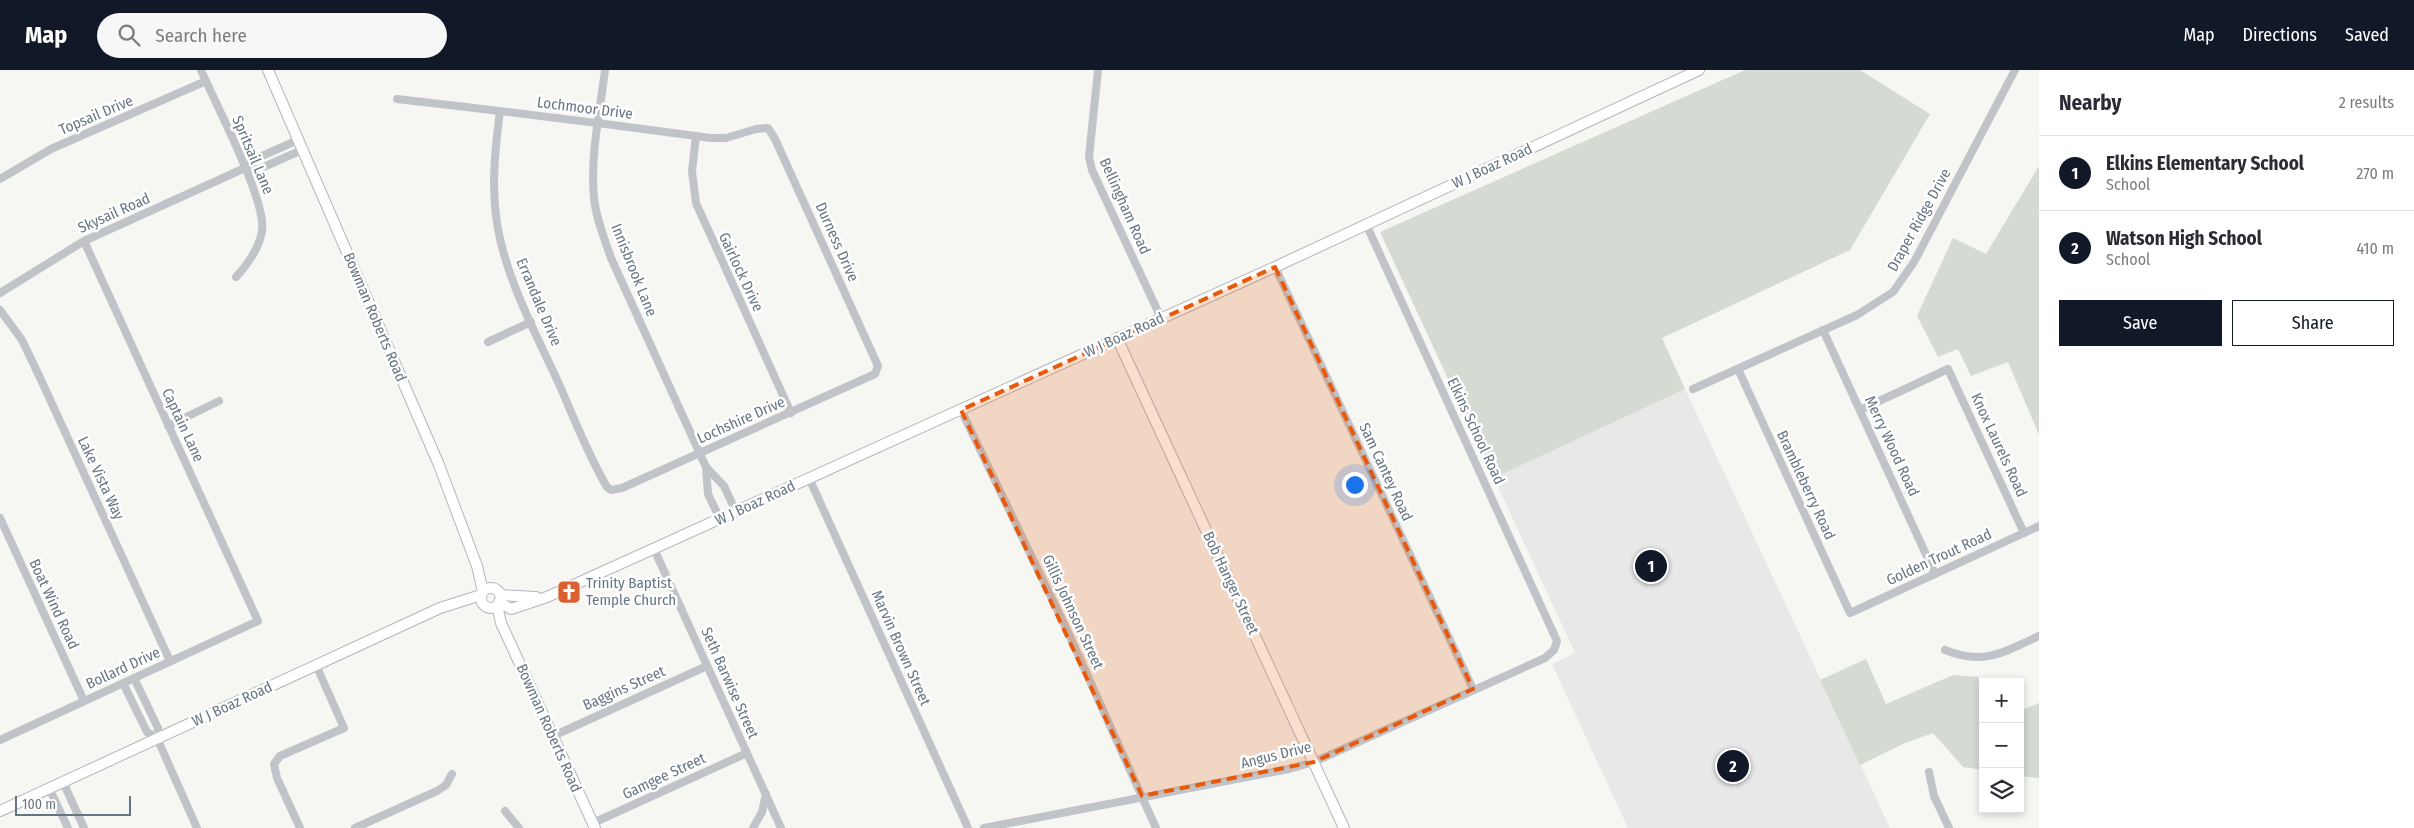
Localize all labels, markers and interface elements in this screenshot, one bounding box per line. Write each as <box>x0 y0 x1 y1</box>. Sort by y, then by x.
search box <box>97 13 447 58</box>
text: Map <box>25 21 67 49</box>
icon: search <box>115 21 143 49</box>
text: Search here <box>155 24 247 47</box>
text: Map <box>2183 24 2215 46</box>
text: Directions <box>2243 24 2317 46</box>
text: Saved <box>2345 24 2389 46</box>
text: Nearby <box>2059 90 2121 116</box>
street label: Topsail Drive <box>56 91 136 139</box>
street label: Lochmoor Drive <box>536 93 634 123</box>
text: 2 results <box>2339 93 2394 112</box>
street label: Spritsail Lane <box>228 113 278 197</box>
street label: W J Boaz Road <box>1449 140 1535 192</box>
text: Elkins Elementary School <box>2106 152 2304 175</box>
street label: Bellingham Road <box>1096 155 1154 257</box>
text: 1 <box>2072 164 2078 183</box>
text: 270 m <box>2356 164 2394 183</box>
street label: Draper Ridge Drive <box>1883 166 1955 274</box>
text: School <box>2106 175 2150 194</box>
street label: Skysail Road <box>75 189 153 237</box>
street label: Durness Drive <box>811 199 863 285</box>
street label: Innisbrook Lane <box>607 221 661 319</box>
text: Watson High School <box>2106 227 2262 250</box>
street label: Gairlock Drive <box>715 229 767 315</box>
text: 2 <box>2071 239 2079 258</box>
text: 410 m <box>2356 239 2394 258</box>
street label: Bowman Roberts Road <box>340 250 410 384</box>
text: School <box>2106 250 2150 269</box>
street label: Errandale Drive <box>512 255 566 349</box>
button: Save <box>2059 300 2222 346</box>
button: Share <box>2232 300 2394 346</box>
street label: W J Boaz Road <box>1081 309 1167 361</box>
street label: Elkins School Road <box>1443 375 1509 487</box>
street label: Captain Lane <box>158 385 208 465</box>
street label: Knox Laurels Road <box>1967 390 2031 500</box>
street label: Lochshire Drive <box>694 393 788 447</box>
street label: Merry Wood Road <box>1861 393 1923 499</box>
street label: Sam Cantey Road <box>1355 420 1417 524</box>
street label: Brambleberry Road <box>1773 428 1839 542</box>
street label: Lake Vista Way <box>74 434 128 523</box>
your location <box>1342 472 1368 498</box>
street label: W J Boaz Road <box>712 477 798 529</box>
street label: Golden Trout Road <box>1884 525 1994 589</box>
street label: Bob Hanger Street <box>1199 529 1263 638</box>
pin: 1 <box>1635 547 1667 585</box>
street label: Gillis Johnson Street <box>1039 552 1107 672</box>
street label: Boat Wind Road <box>25 556 83 652</box>
place label: Trinity Baptist Temple Church <box>586 574 676 609</box>
church icon: Trinity Baptist Temple Church <box>556 579 582 605</box>
street label: Marvin Brown Street <box>868 588 935 708</box>
street label: Seth Barwise Street <box>697 625 763 741</box>
street label: Bollard Drive <box>83 643 163 693</box>
street label: Bowman Roberts Road <box>513 661 585 795</box>
street label: Baggins Street <box>580 662 668 714</box>
street label: W J Boaz Road <box>189 678 275 730</box>
map controls <box>1979 678 2024 813</box>
button: + <box>1979 678 2024 723</box>
button: − <box>1979 723 2024 768</box>
street label: Angus Drive <box>1239 738 1313 772</box>
pin: 2 <box>1717 747 1749 785</box>
street label: Gamgee Street <box>620 749 708 803</box>
button: layers <box>1979 768 2024 813</box>
scale bar <box>15 793 131 816</box>
text: 100 m <box>22 796 56 813</box>

